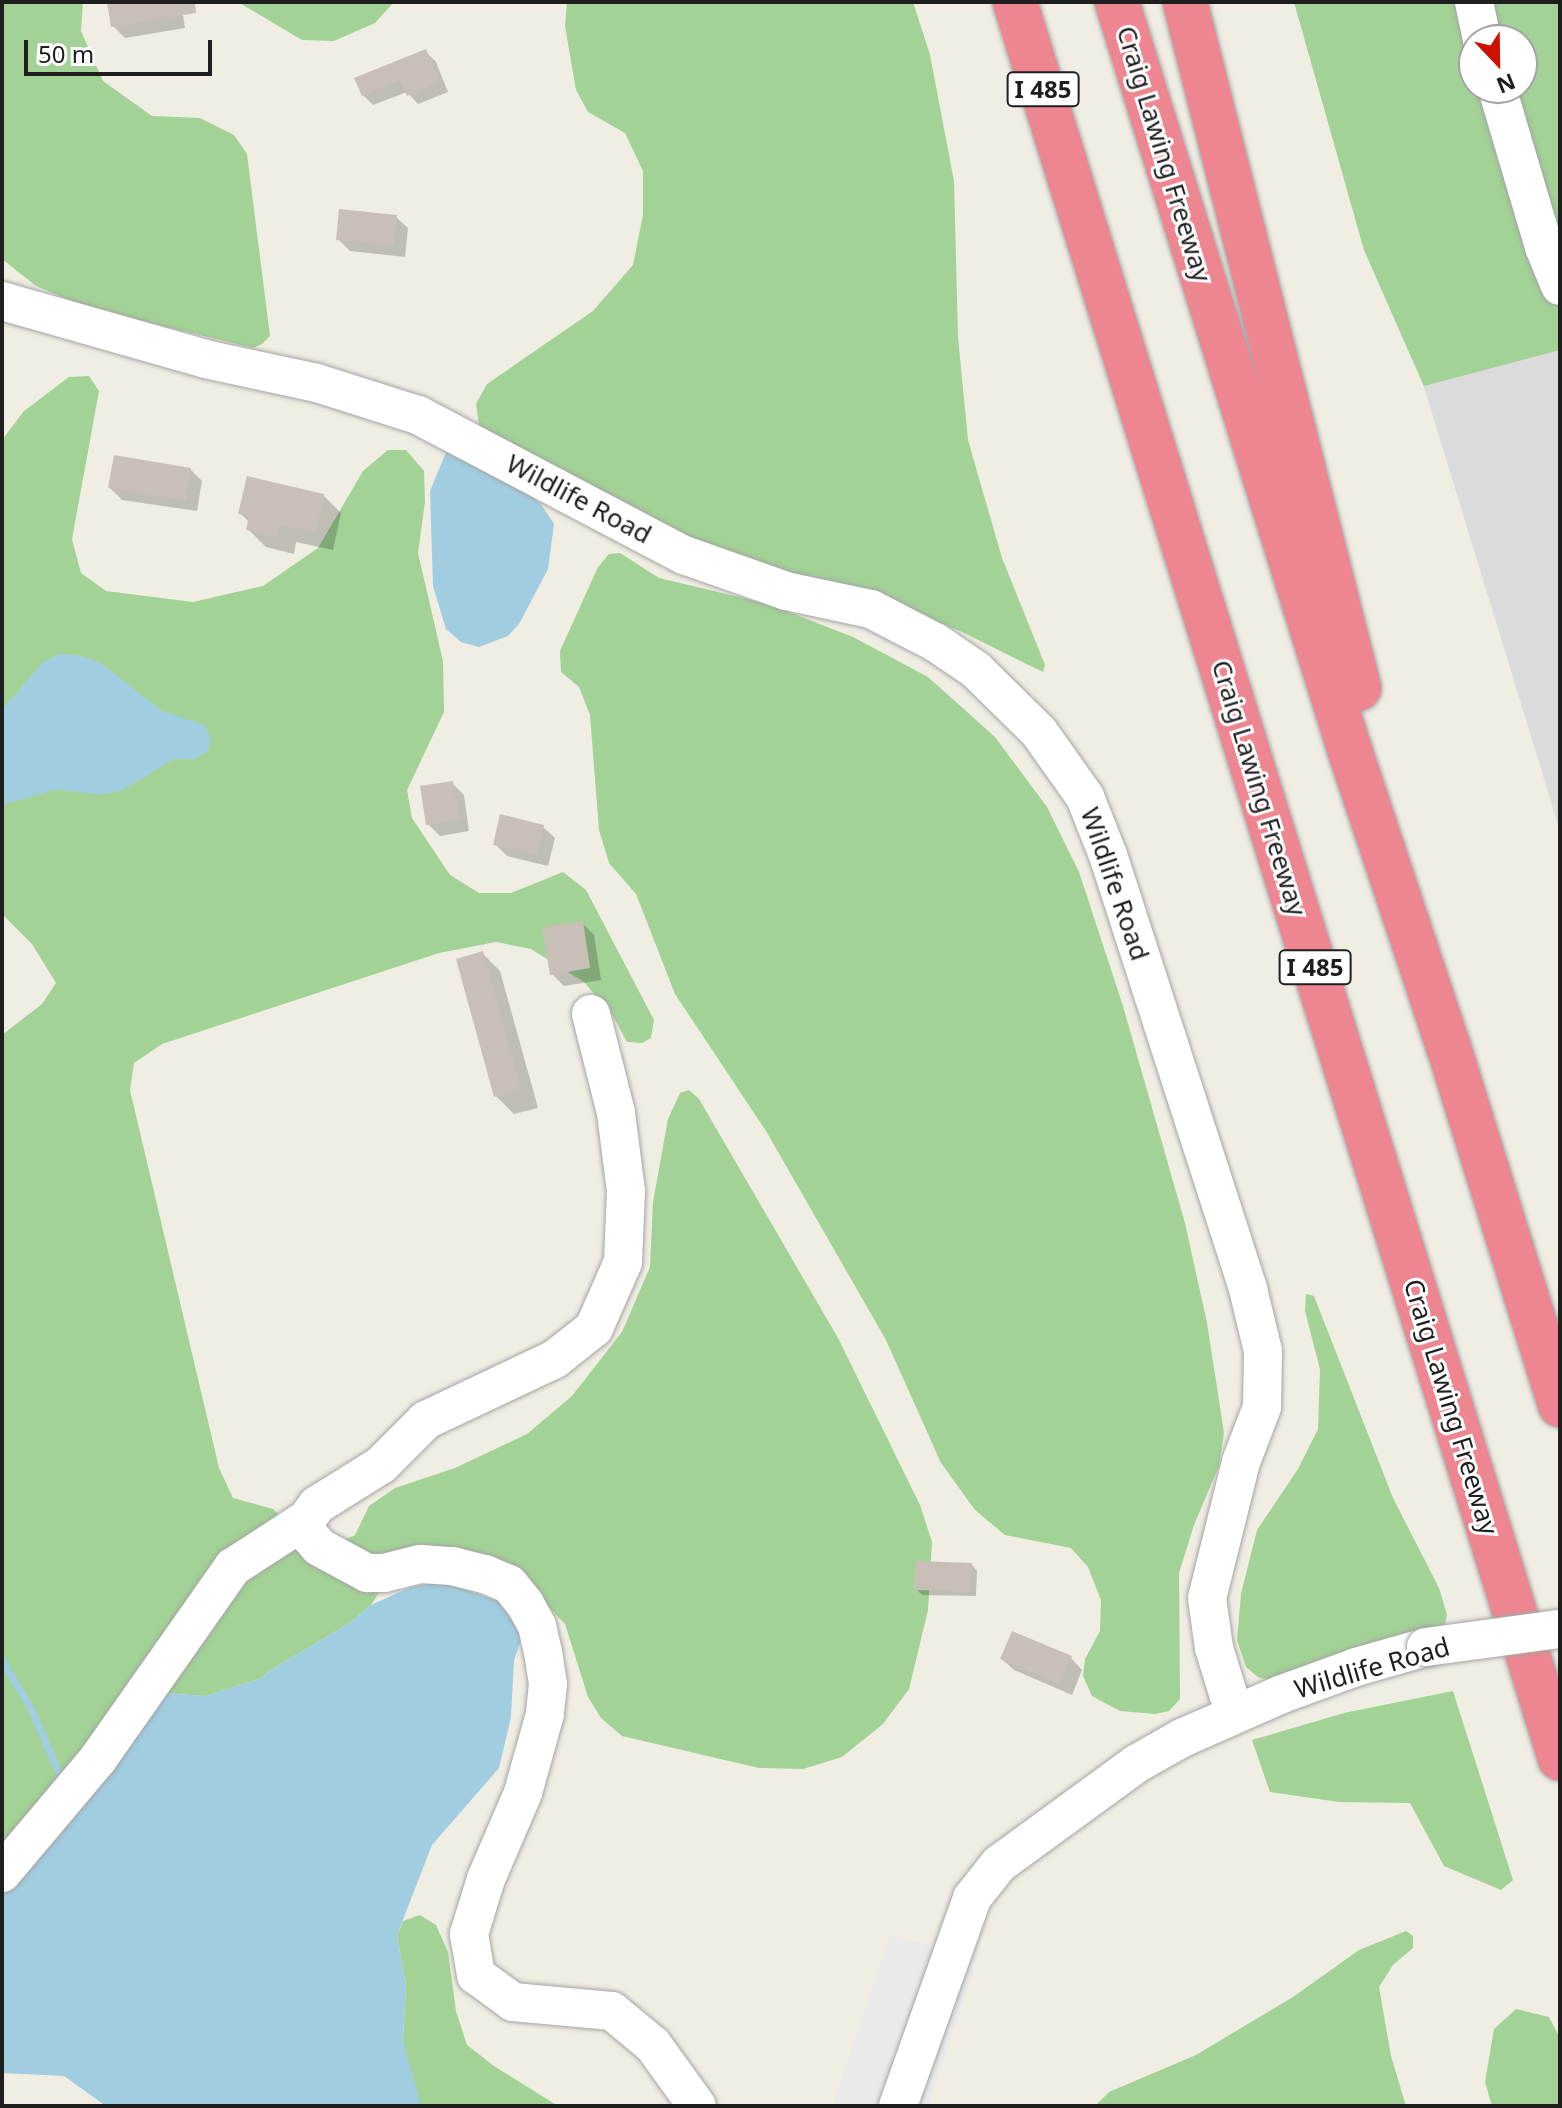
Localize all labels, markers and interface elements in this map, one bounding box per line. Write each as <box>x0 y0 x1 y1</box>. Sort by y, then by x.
street label: Craig Lawing Freeway <box>1110 22 1218 286</box>
scale bar <box>28 24 216 74</box>
north arrow <box>1458 24 1538 104</box>
text: 50 m <box>38 37 94 70</box>
text: N <box>1492 67 1520 102</box>
road number: I 485 <box>1005 69 1081 109</box>
street label: Wildlife Road <box>501 448 657 550</box>
street label: Craig Lawing Freeway <box>1205 656 1313 920</box>
street label: Wildlife Road <box>1074 803 1156 965</box>
road number: I 485 <box>1277 947 1353 987</box>
street label: Craig Lawing Freeway <box>1397 1275 1505 1539</box>
street label: Wildlife Road <box>1291 1631 1453 1705</box>

